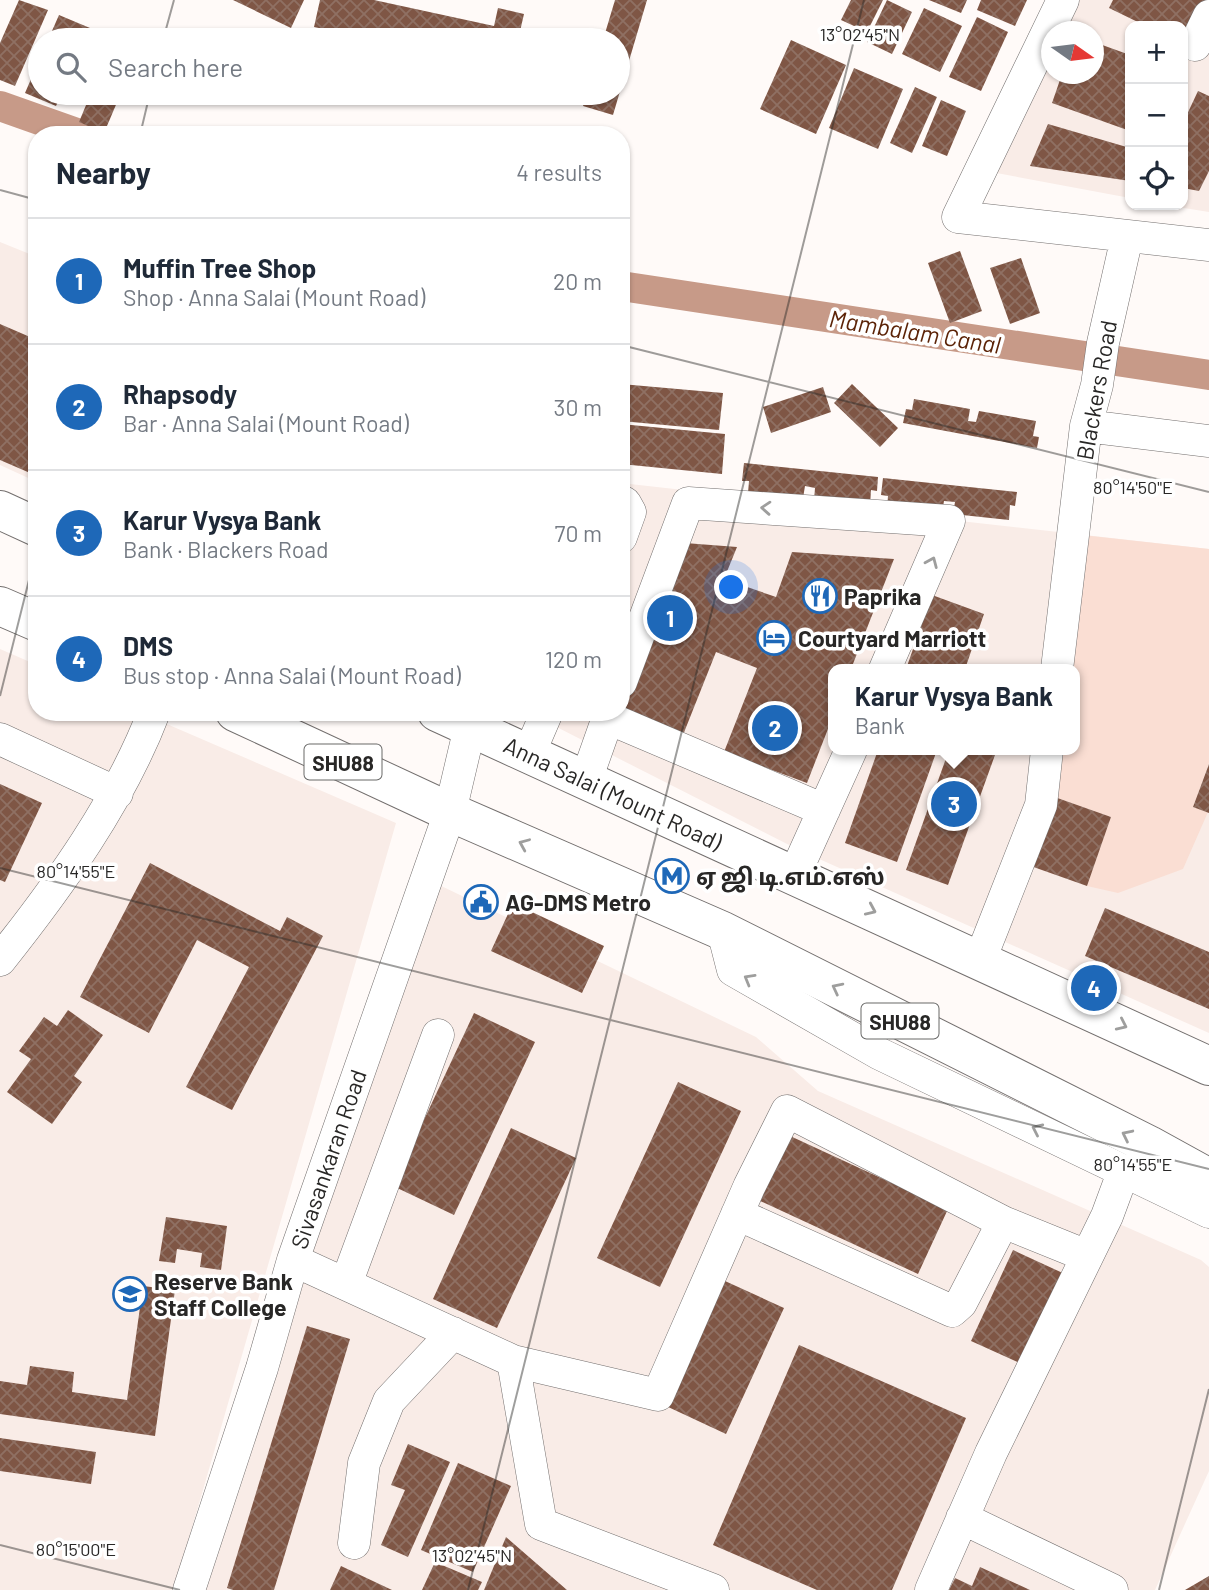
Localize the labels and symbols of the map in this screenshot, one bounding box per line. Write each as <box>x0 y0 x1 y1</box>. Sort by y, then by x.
north arrow <box>1041 21 1104 84</box>
text: 13°02'45"N <box>820 23 900 45</box>
water label: Mambalam Canal <box>827 303 1003 359</box>
street label: Blackers Road <box>1070 318 1122 462</box>
text: 80°14'50"E <box>1093 476 1173 498</box>
one-way arrow <box>760 501 771 516</box>
one-way arrow <box>924 556 938 569</box>
your location <box>714 570 748 604</box>
restaurant icon: Paprika <box>801 577 839 615</box>
place label: Paprika <box>844 582 921 610</box>
pin: 1 <box>647 592 693 644</box>
hotel icon: Courtyard Marriott <box>755 619 793 657</box>
place label: Courtyard Marriott <box>798 624 986 652</box>
pin: 2 <box>752 702 798 754</box>
street label: Anna Salai (Mount Road) <box>500 730 727 856</box>
road number: SHU88 <box>304 744 382 780</box>
pin: 3 <box>931 778 977 830</box>
one-way arrow <box>519 838 531 852</box>
metro station icon: ஏ ஜி டி.எம்.எஸ் <box>653 857 691 895</box>
text: 80°14'55"E <box>37 860 115 882</box>
place label: ஏ ஜி டி.எம்.எஸ் <box>696 862 885 893</box>
public building icon: AG-DMS Metro <box>462 883 500 921</box>
place label: AG-DMS Metro <box>505 888 651 916</box>
one-way arrow <box>863 902 876 916</box>
pin: 4 <box>1071 962 1117 1014</box>
one-way arrow <box>743 974 756 987</box>
one-way arrow <box>832 983 844 997</box>
road number: SHU88 <box>862 1004 939 1038</box>
one-way arrow <box>1115 1017 1127 1031</box>
street label: Sivasankaran Road <box>284 1066 372 1252</box>
one-way arrow <box>1032 1123 1044 1137</box>
one-way arrow <box>1122 1129 1134 1143</box>
text: 80°14'55"E <box>1094 1153 1172 1175</box>
place label: Reserve Bank Staff College <box>154 1267 293 1321</box>
school or university icon: Reserve Bank Staff College <box>111 1275 149 1313</box>
text: 80°15'00"E <box>36 1538 116 1560</box>
text: 13°02'45"N <box>432 1544 512 1566</box>

